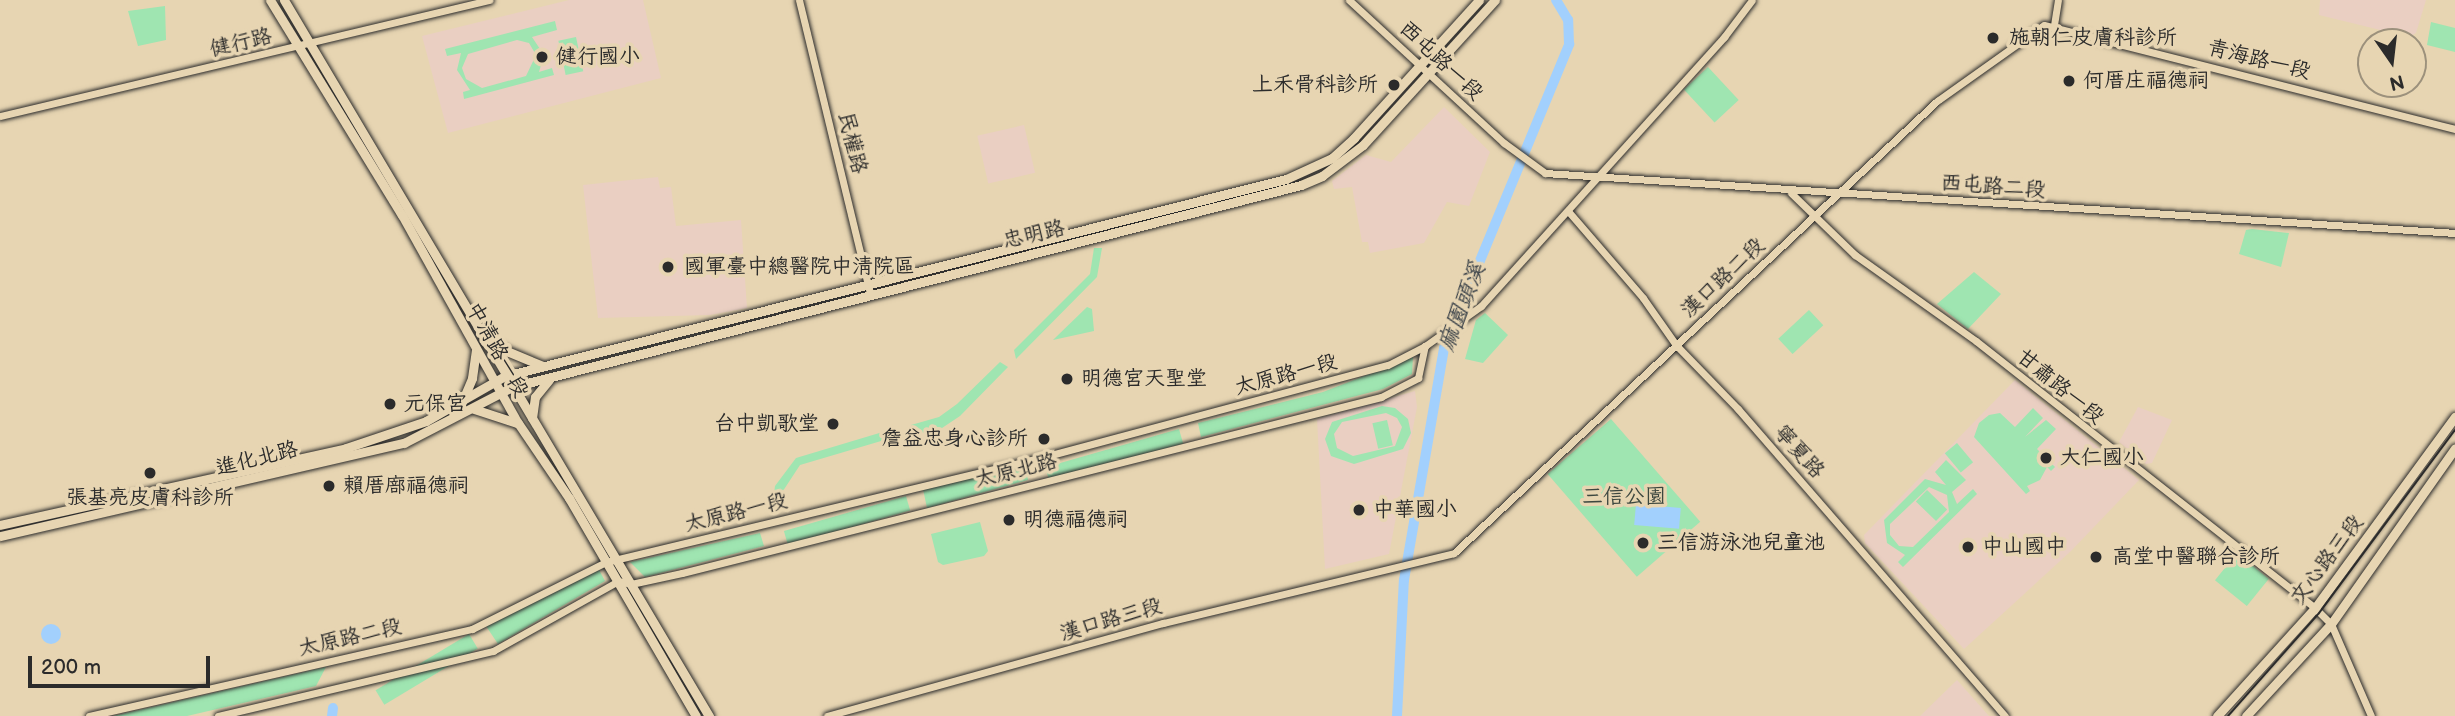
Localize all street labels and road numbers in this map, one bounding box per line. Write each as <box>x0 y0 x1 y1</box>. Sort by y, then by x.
street label: 西屯路一段 <box>1394 16 1488 106</box>
street label: 健行路 <box>207 24 275 62</box>
street label: 青海路一段 <box>2205 35 2313 85</box>
street label: 民權路 <box>832 109 872 177</box>
street label: 西屯路二段 <box>1940 171 2046 203</box>
street label: 忠明路 <box>1000 216 1068 254</box>
street label: 漢口路二段 <box>1676 233 1770 323</box>
street label: 中清路一段 <box>461 298 533 402</box>
street label: 甘肅路一段 <box>2011 344 2109 430</box>
street label: 太原路一段 <box>1232 349 1340 401</box>
street label: 寧夏路 <box>1769 420 1829 484</box>
street label: 進化北路 <box>213 437 301 481</box>
street label: 太原北路 <box>972 449 1060 493</box>
street label: 太原路一段 <box>682 488 790 538</box>
street label: 文心路三段 <box>2285 510 2369 610</box>
street label: 漢口路三段 <box>1057 593 1165 647</box>
street label: 太原路二段 <box>296 614 404 662</box>

